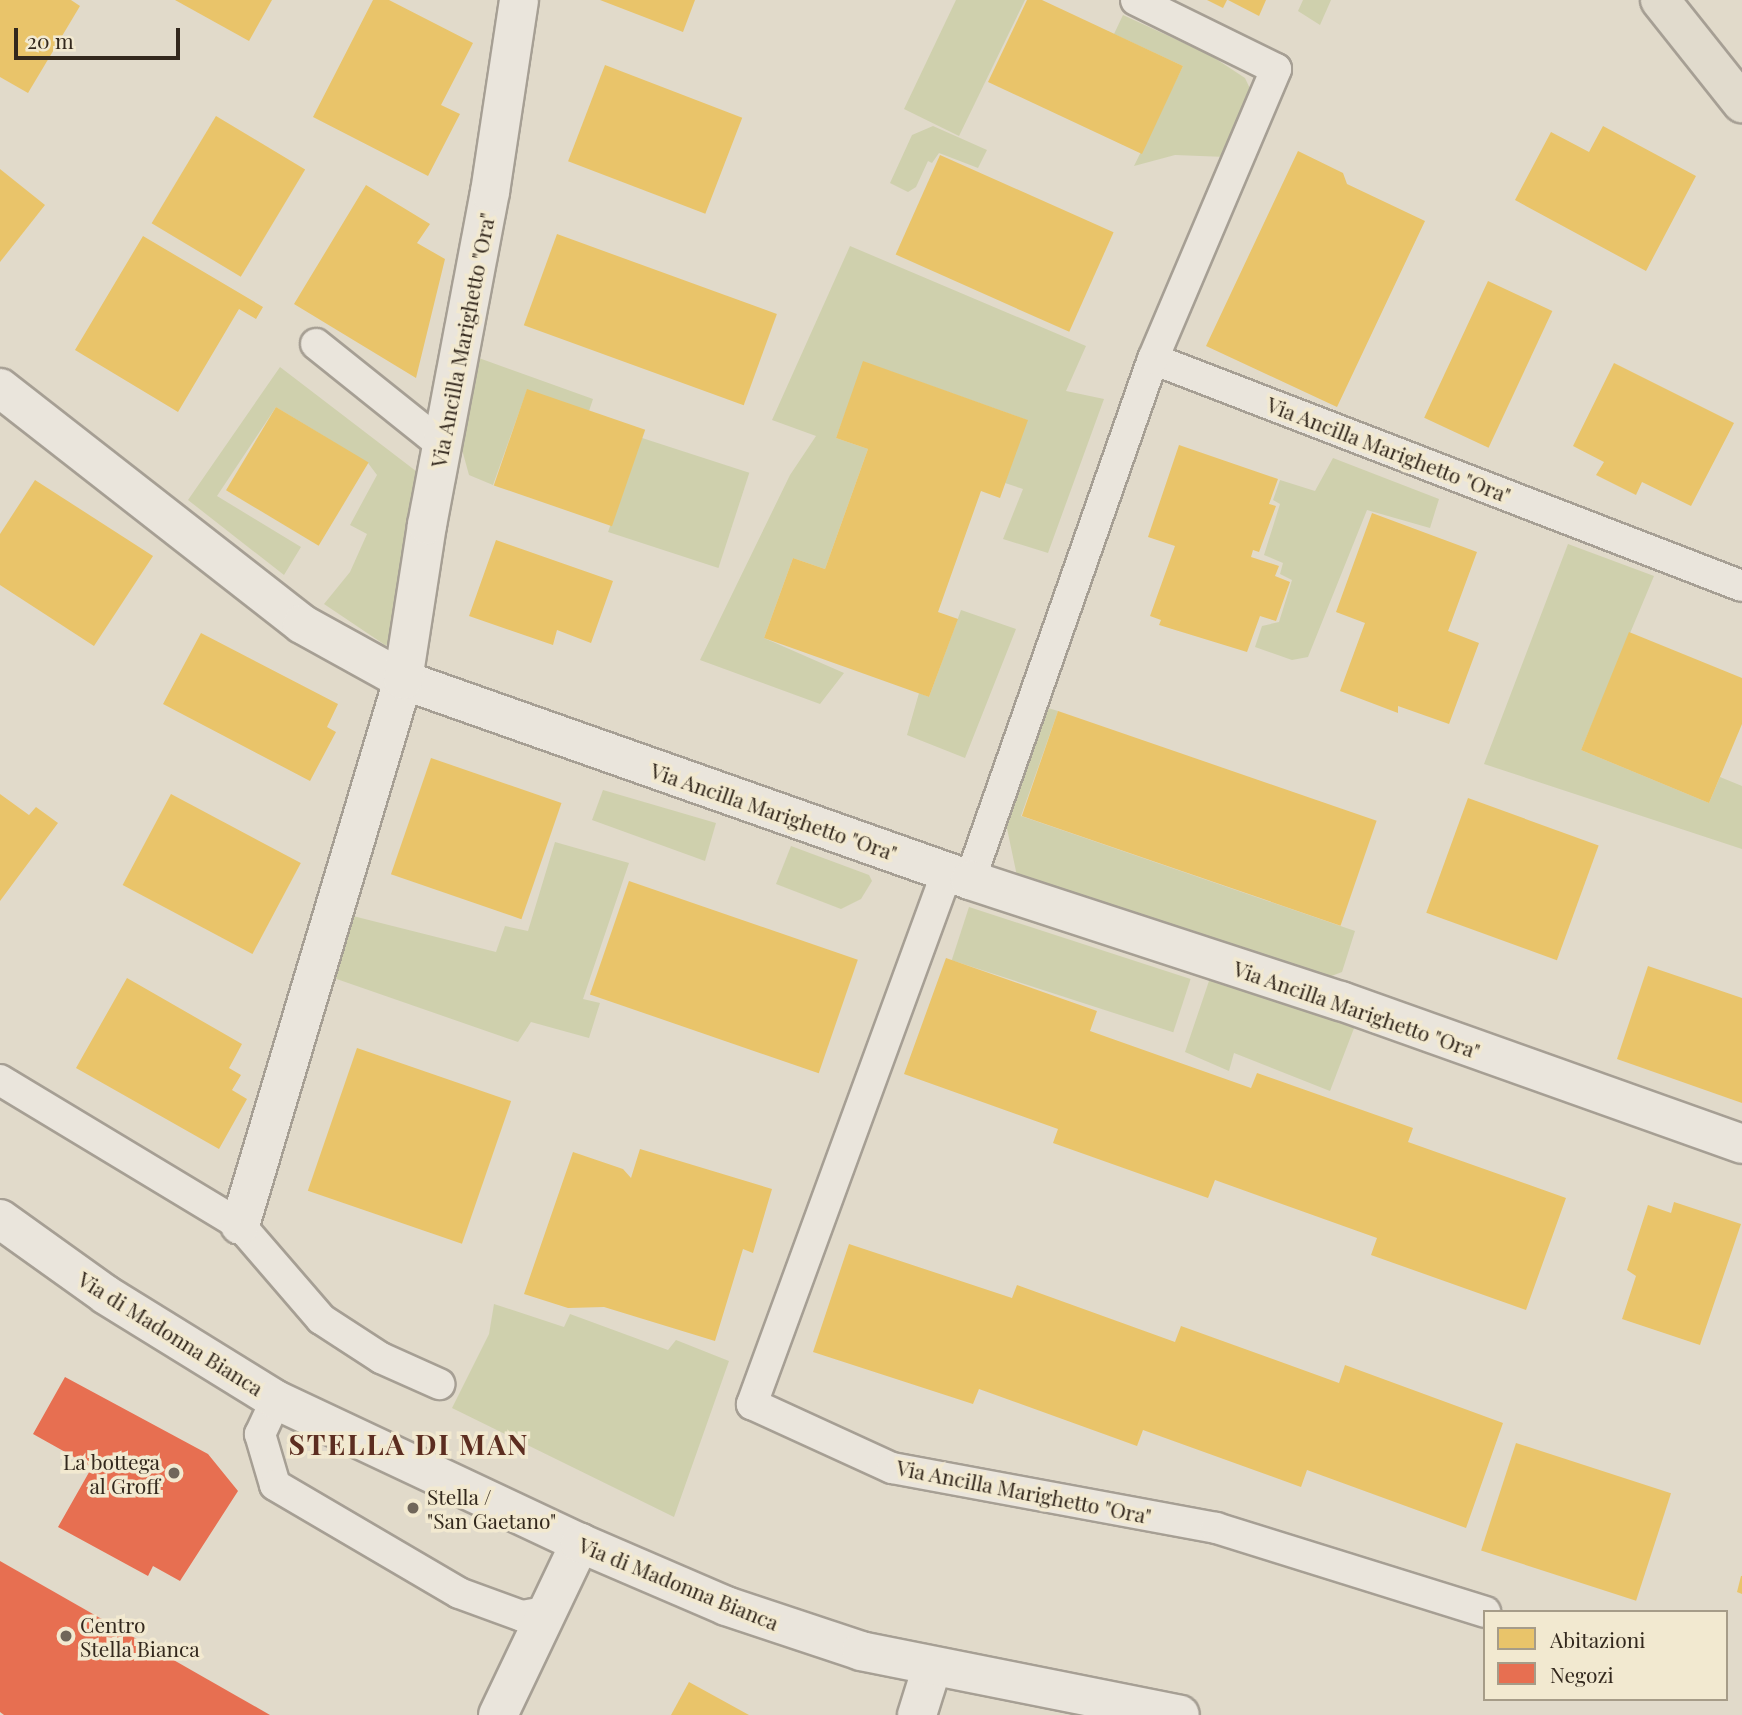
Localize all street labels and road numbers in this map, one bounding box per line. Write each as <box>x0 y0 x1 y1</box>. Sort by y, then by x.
street label: Via Ancilla Marighetto "Ora" <box>425 210 499 470</box>
street label: Via Ancilla Marighetto "Ora" <box>1263 391 1515 507</box>
street label: Via Ancilla Marighetto "Ora" <box>647 757 901 865</box>
street label: Via Ancilla Marighetto "Ora" <box>1230 955 1484 1063</box>
street label: Via di Madonna Bianca <box>74 1266 268 1400</box>
street label: Via Ancilla Marighetto "Ora" <box>894 1454 1154 1528</box>
street label: Via di Madonna Bianca <box>575 1531 783 1635</box>

